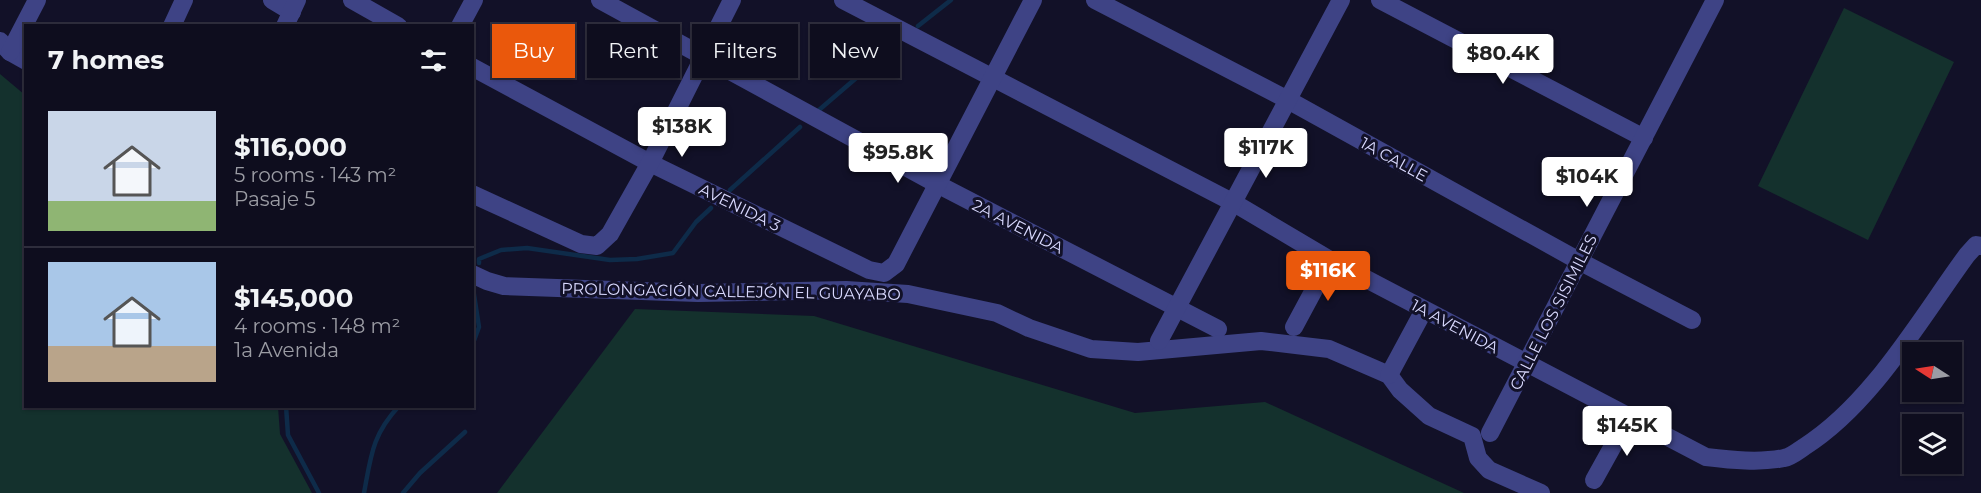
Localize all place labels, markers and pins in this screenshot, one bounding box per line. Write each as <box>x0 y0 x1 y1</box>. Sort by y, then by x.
pin: $80.4K <box>1454 34 1552 85</box>
pin: $138K <box>640 107 724 158</box>
pin: $117K <box>1224 128 1308 179</box>
pin: $95.8K <box>849 133 947 184</box>
pin: $104K <box>1545 157 1629 208</box>
pin: $116K <box>1286 251 1370 302</box>
pin: $145K <box>1585 406 1669 457</box>

